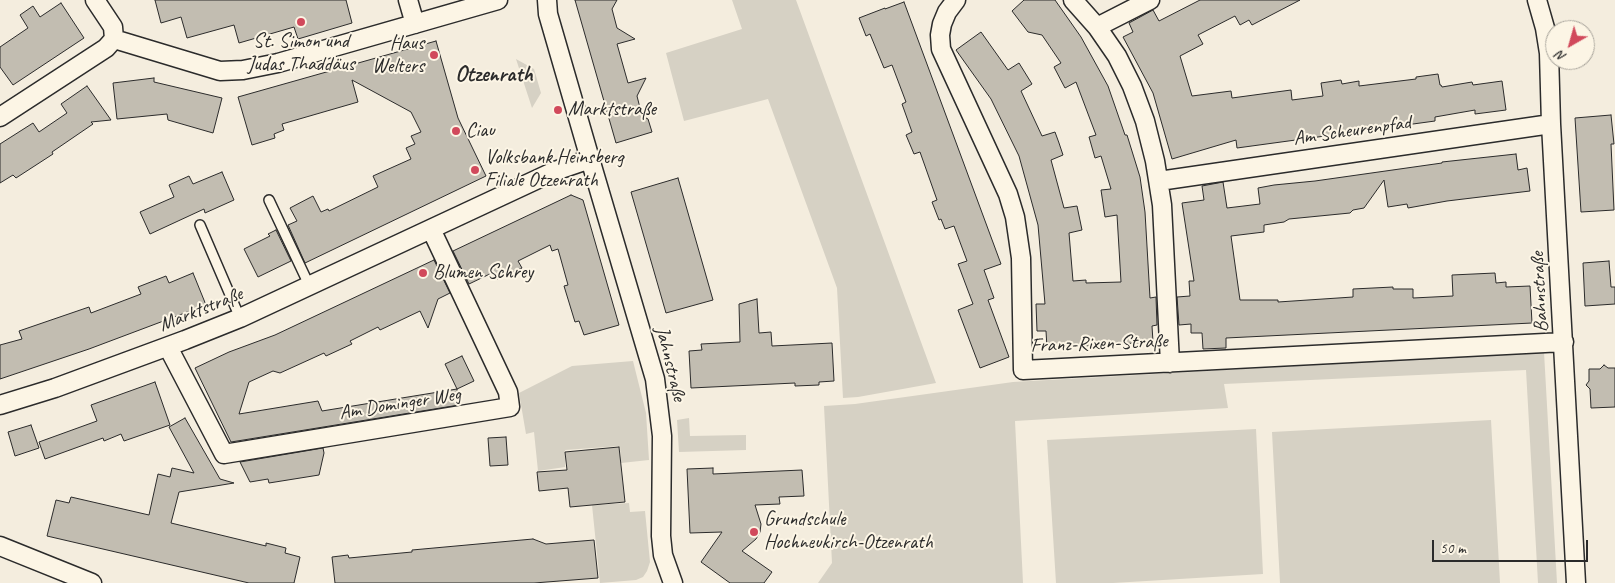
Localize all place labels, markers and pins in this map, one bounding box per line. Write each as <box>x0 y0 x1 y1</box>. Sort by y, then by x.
marker: St. Simon und Judas Thaddäus <box>295 16 307 28</box>
place label: St. Simon und Judas Thaddäus <box>248 30 354 77</box>
place label: Haus Welters <box>372 32 424 79</box>
marker: Haus Welters <box>428 49 440 61</box>
place label: Marktstraße <box>568 98 656 122</box>
marker: Marktstraße <box>552 104 564 116</box>
place label: Ciau <box>466 119 495 143</box>
marker: Ciau <box>450 125 462 137</box>
place label: Volksbank Heinsberg Filiale Otzenrath <box>485 146 623 193</box>
marker: Volksbank Heinsberg Filiale Otzenrath <box>469 164 481 176</box>
place label: Blumen Schrey <box>433 261 533 285</box>
marker: Blumen Schrey <box>417 267 429 279</box>
place label: Grundschule Hochneukirch-Otzenrath <box>764 508 933 555</box>
marker: Grundschule Hochneukirch-Otzenrath <box>748 526 760 538</box>

